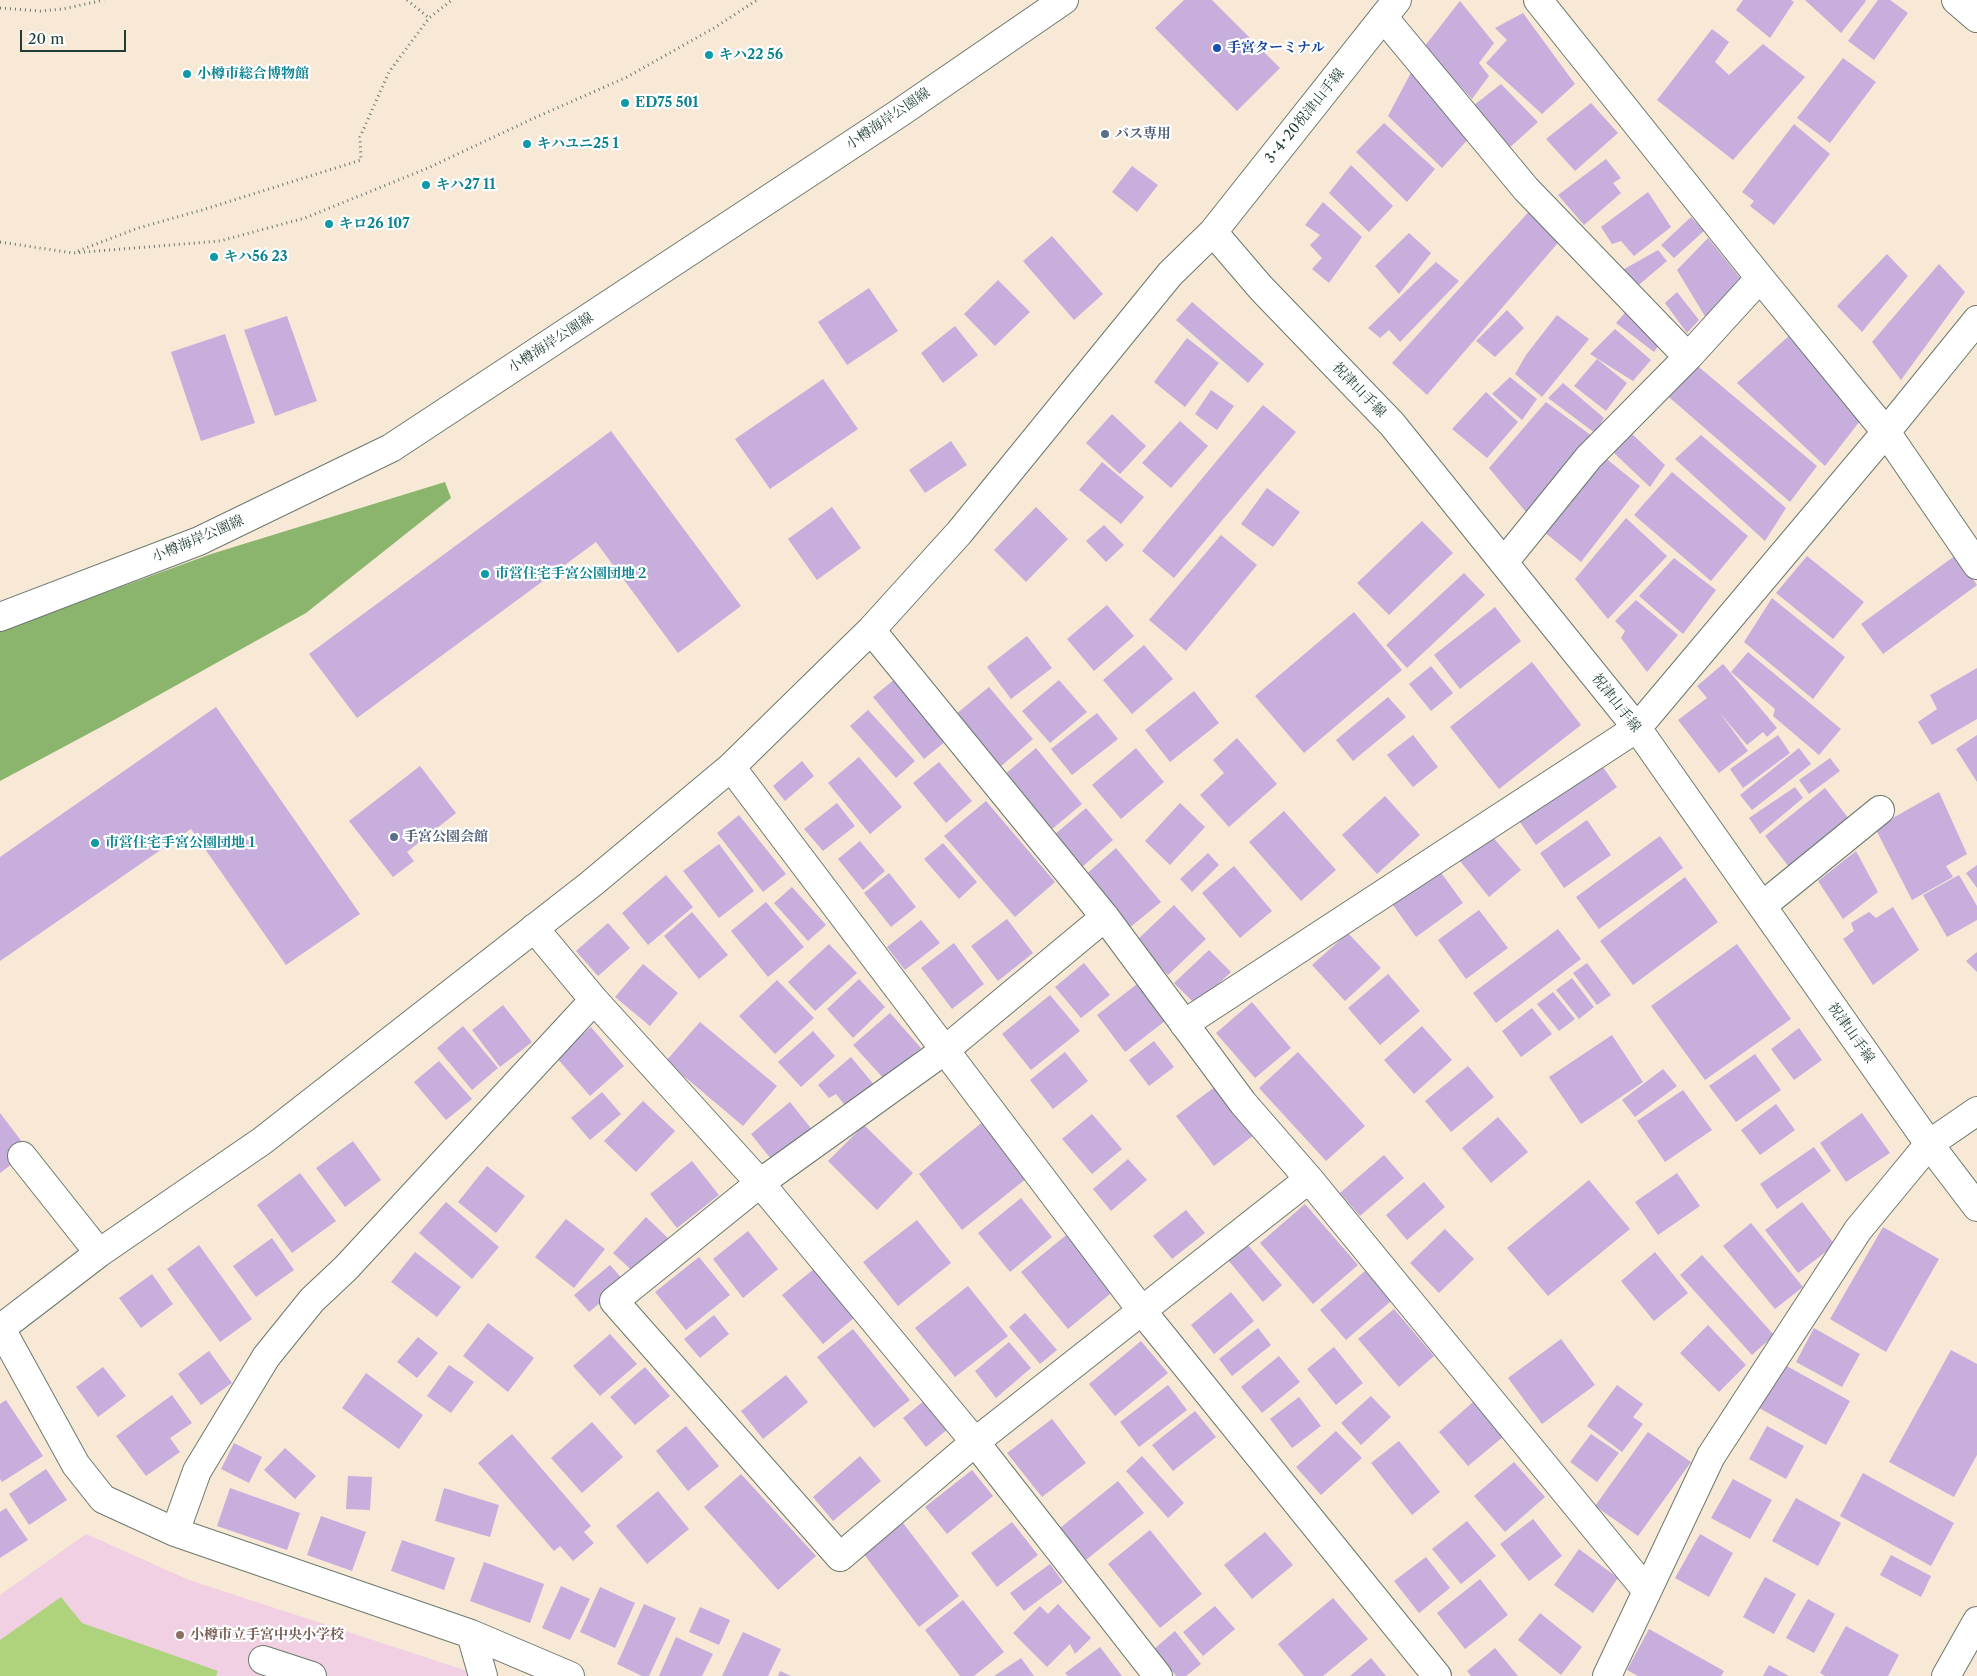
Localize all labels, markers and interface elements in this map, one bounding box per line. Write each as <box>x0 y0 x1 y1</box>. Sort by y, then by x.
scale bar <box>22 20 129 52</box>
text: 20 m <box>28 29 64 48</box>
place label: 手宮ターミナル <box>1227 40 1325 56</box>
marker: 手宮ターミナル <box>1211 42 1223 54</box>
place label: キハ22 56 <box>719 47 783 63</box>
marker: キハ22 56 <box>703 49 715 61</box>
street label: 3･4･20祝津山手線 <box>1262 65 1348 167</box>
place label: 小樽市総合博物館 <box>197 66 309 82</box>
marker: 小樽市総合博物館 <box>181 68 193 80</box>
street label: 小樽海岸公園線 <box>843 85 933 153</box>
place label: ED75 501 <box>635 95 699 111</box>
marker: ED75 501 <box>619 97 631 109</box>
place label: バス専用 <box>1115 126 1171 142</box>
marker: バス専用 <box>1099 128 1111 140</box>
place label: キハユニ25 1 <box>537 136 619 152</box>
marker: キハユニ25 1 <box>521 138 533 150</box>
place label: キハ27 11 <box>436 177 496 193</box>
marker: キハ27 11 <box>420 179 432 191</box>
place label: キロ26 107 <box>339 216 410 232</box>
marker: キロ26 107 <box>323 218 335 230</box>
place label: キハ56 23 <box>224 249 288 265</box>
marker: キハ56 23 <box>208 251 220 263</box>
street label: 小樽海岸公園線 <box>505 309 597 377</box>
street label: 祝津山手線 <box>1329 359 1389 421</box>
street label: 小樽海岸公園線 <box>150 512 246 566</box>
place label: 市営住宅手宮公園団地２ <box>495 566 649 582</box>
marker: 市営住宅手宮公園団地２ <box>479 568 491 580</box>
street label: 祝津山手線 <box>1588 670 1644 736</box>
place label: 手宮公園会館 <box>404 829 488 845</box>
marker: 手宮公園会館 <box>388 831 400 843</box>
place label: 市営住宅手宮公園団地１ <box>105 835 259 851</box>
marker: 市営住宅手宮公園団地１ <box>89 837 101 849</box>
street label: 祝津山手線 <box>1824 1000 1878 1066</box>
place label: 小樽市立手宮中央小学校 <box>190 1627 344 1643</box>
marker: 小樽市立手宮中央小学校 <box>174 1629 186 1641</box>

